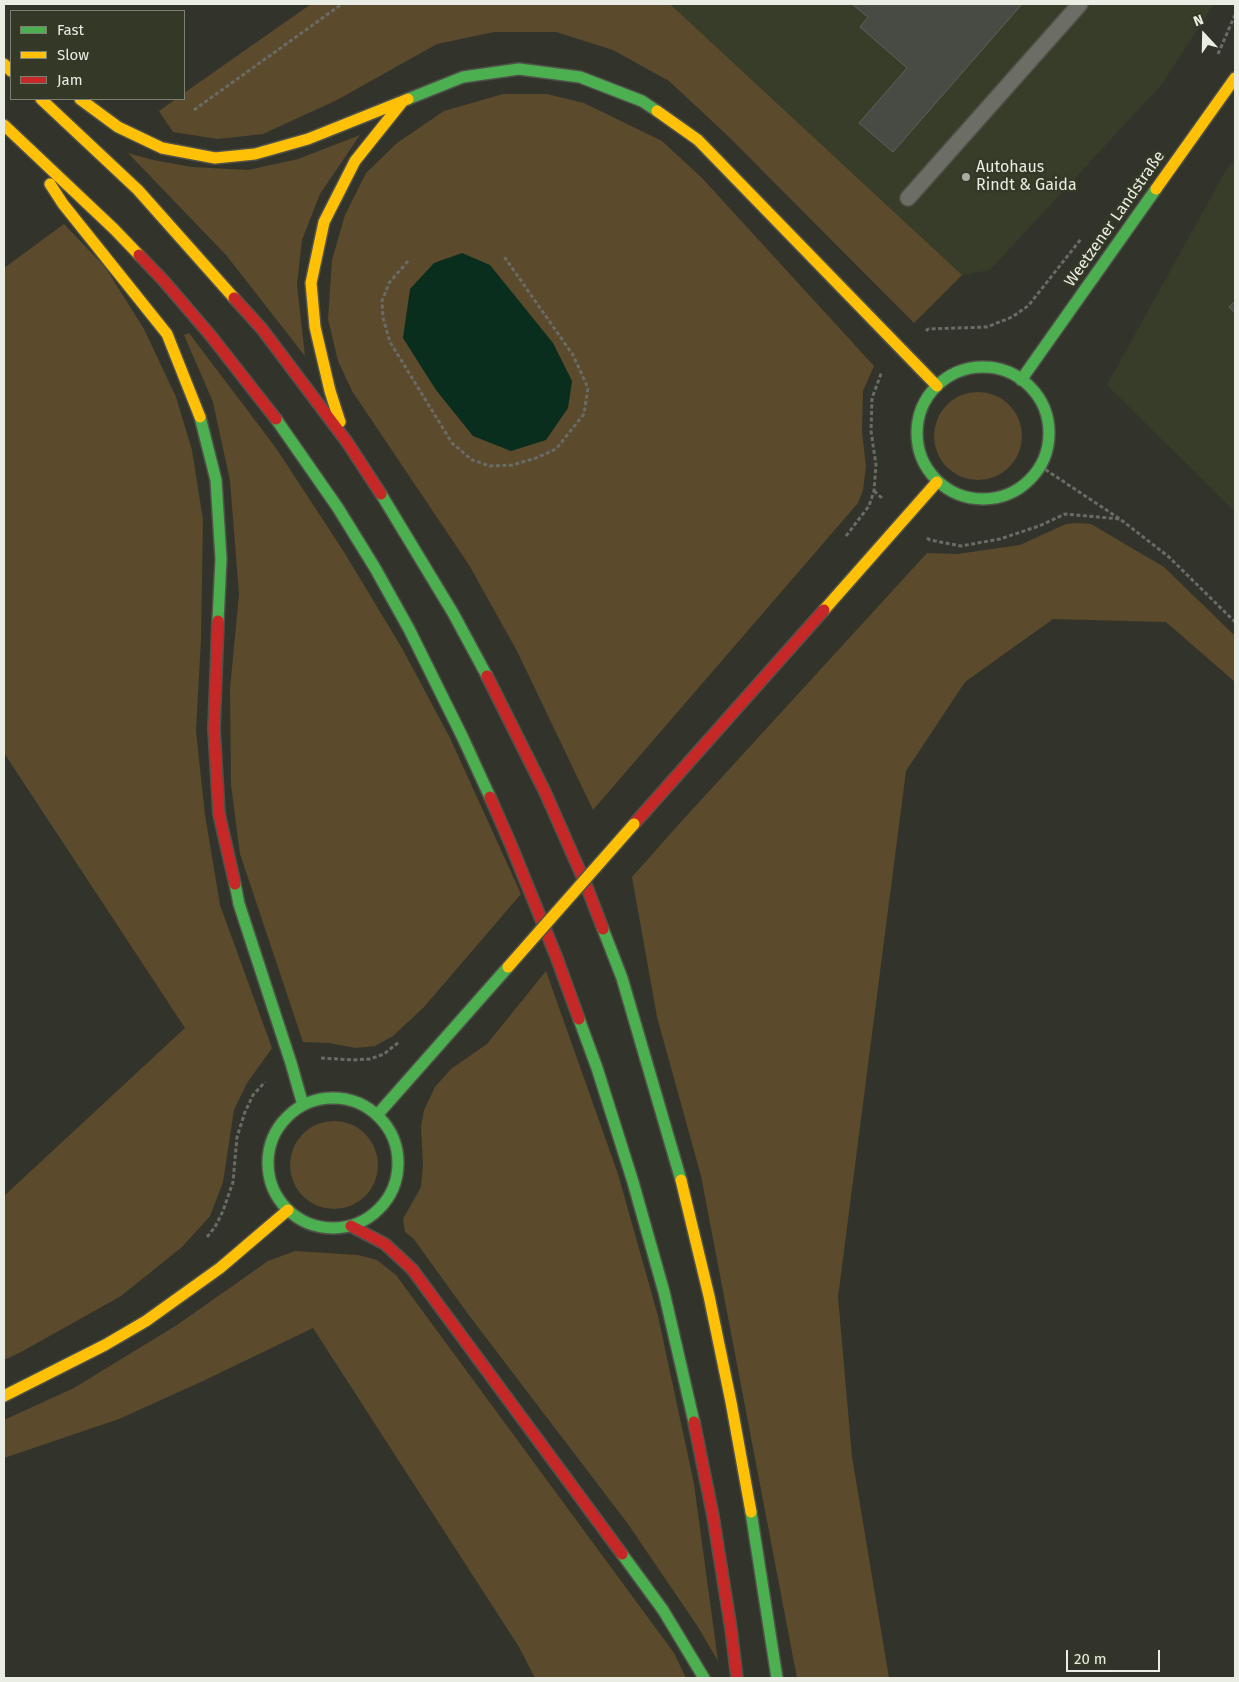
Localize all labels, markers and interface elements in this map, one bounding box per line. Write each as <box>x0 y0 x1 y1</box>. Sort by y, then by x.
legend <box>10 10 185 100</box>
north arrow <box>1179 10 1229 60</box>
text: N <box>1191 11 1206 30</box>
text: Fast <box>57 21 84 39</box>
text: Slow <box>57 46 89 64</box>
text: Jam <box>57 71 83 89</box>
street label: Weetzener Landstraße <box>1061 147 1169 291</box>
place label: Autohaus Rindt & Gaida <box>976 158 1077 196</box>
marker: Autohaus Rindt & Gaida <box>960 171 972 183</box>
scale bar <box>1069 1640 1163 1672</box>
text: 20 m <box>1074 1650 1107 1668</box>

